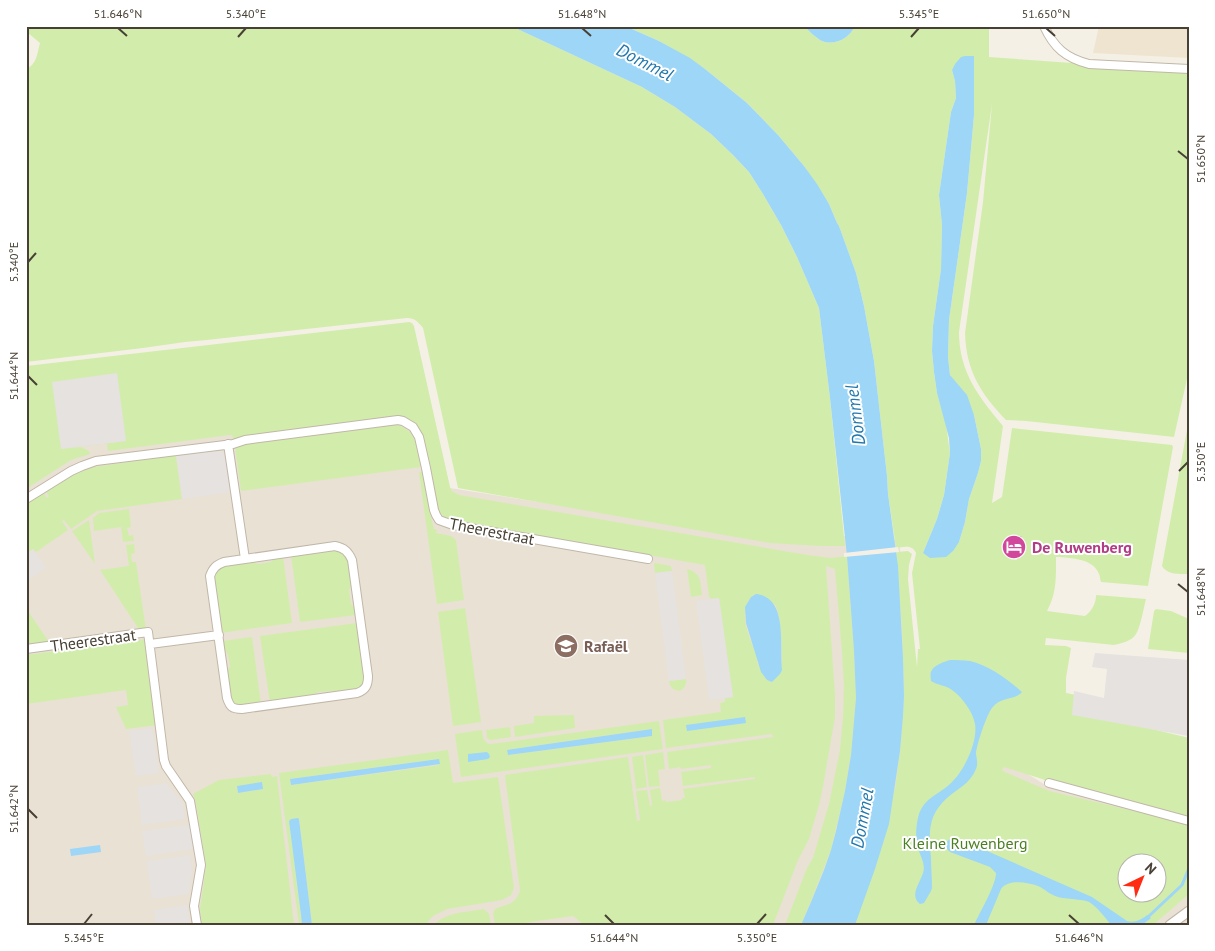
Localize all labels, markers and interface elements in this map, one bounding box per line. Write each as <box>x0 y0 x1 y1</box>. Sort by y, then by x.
text: 51.646°N <box>94 6 142 21</box>
text: 5.340°E <box>226 6 266 21</box>
text: 51.648°N <box>558 6 606 21</box>
text: 5.345°E <box>899 6 939 21</box>
text: 51.650°N <box>1022 6 1070 21</box>
water label: Dommel <box>613 38 677 86</box>
text: 51.650°N <box>1193 135 1208 183</box>
text: 5.340°E <box>6 242 21 282</box>
text: 51.644°N <box>6 352 21 400</box>
water label: Dommel <box>840 383 870 447</box>
text: 5.350°E <box>1193 442 1208 482</box>
street label: Theerestraat <box>448 513 537 549</box>
hotel icon: De Ruwenberg <box>1001 534 1027 560</box>
place label: De Ruwenberg <box>1032 537 1132 557</box>
text: 51.648°N <box>1193 568 1208 616</box>
street label: Theerestraat <box>49 624 138 656</box>
school or university icon: Rafaël <box>553 633 579 659</box>
place label: Rafaël <box>584 636 628 656</box>
text: 51.642°N <box>6 785 21 833</box>
water label: Dommel <box>845 786 879 850</box>
park label: Kleine Ruwenberg <box>902 833 1028 853</box>
north arrow <box>1118 854 1168 904</box>
text: N <box>1141 859 1160 878</box>
text: 5.345°E <box>64 930 104 945</box>
text: 51.644°N <box>590 930 638 945</box>
text: 5.350°E <box>737 930 777 945</box>
text: 51.646°N <box>1055 930 1103 945</box>

